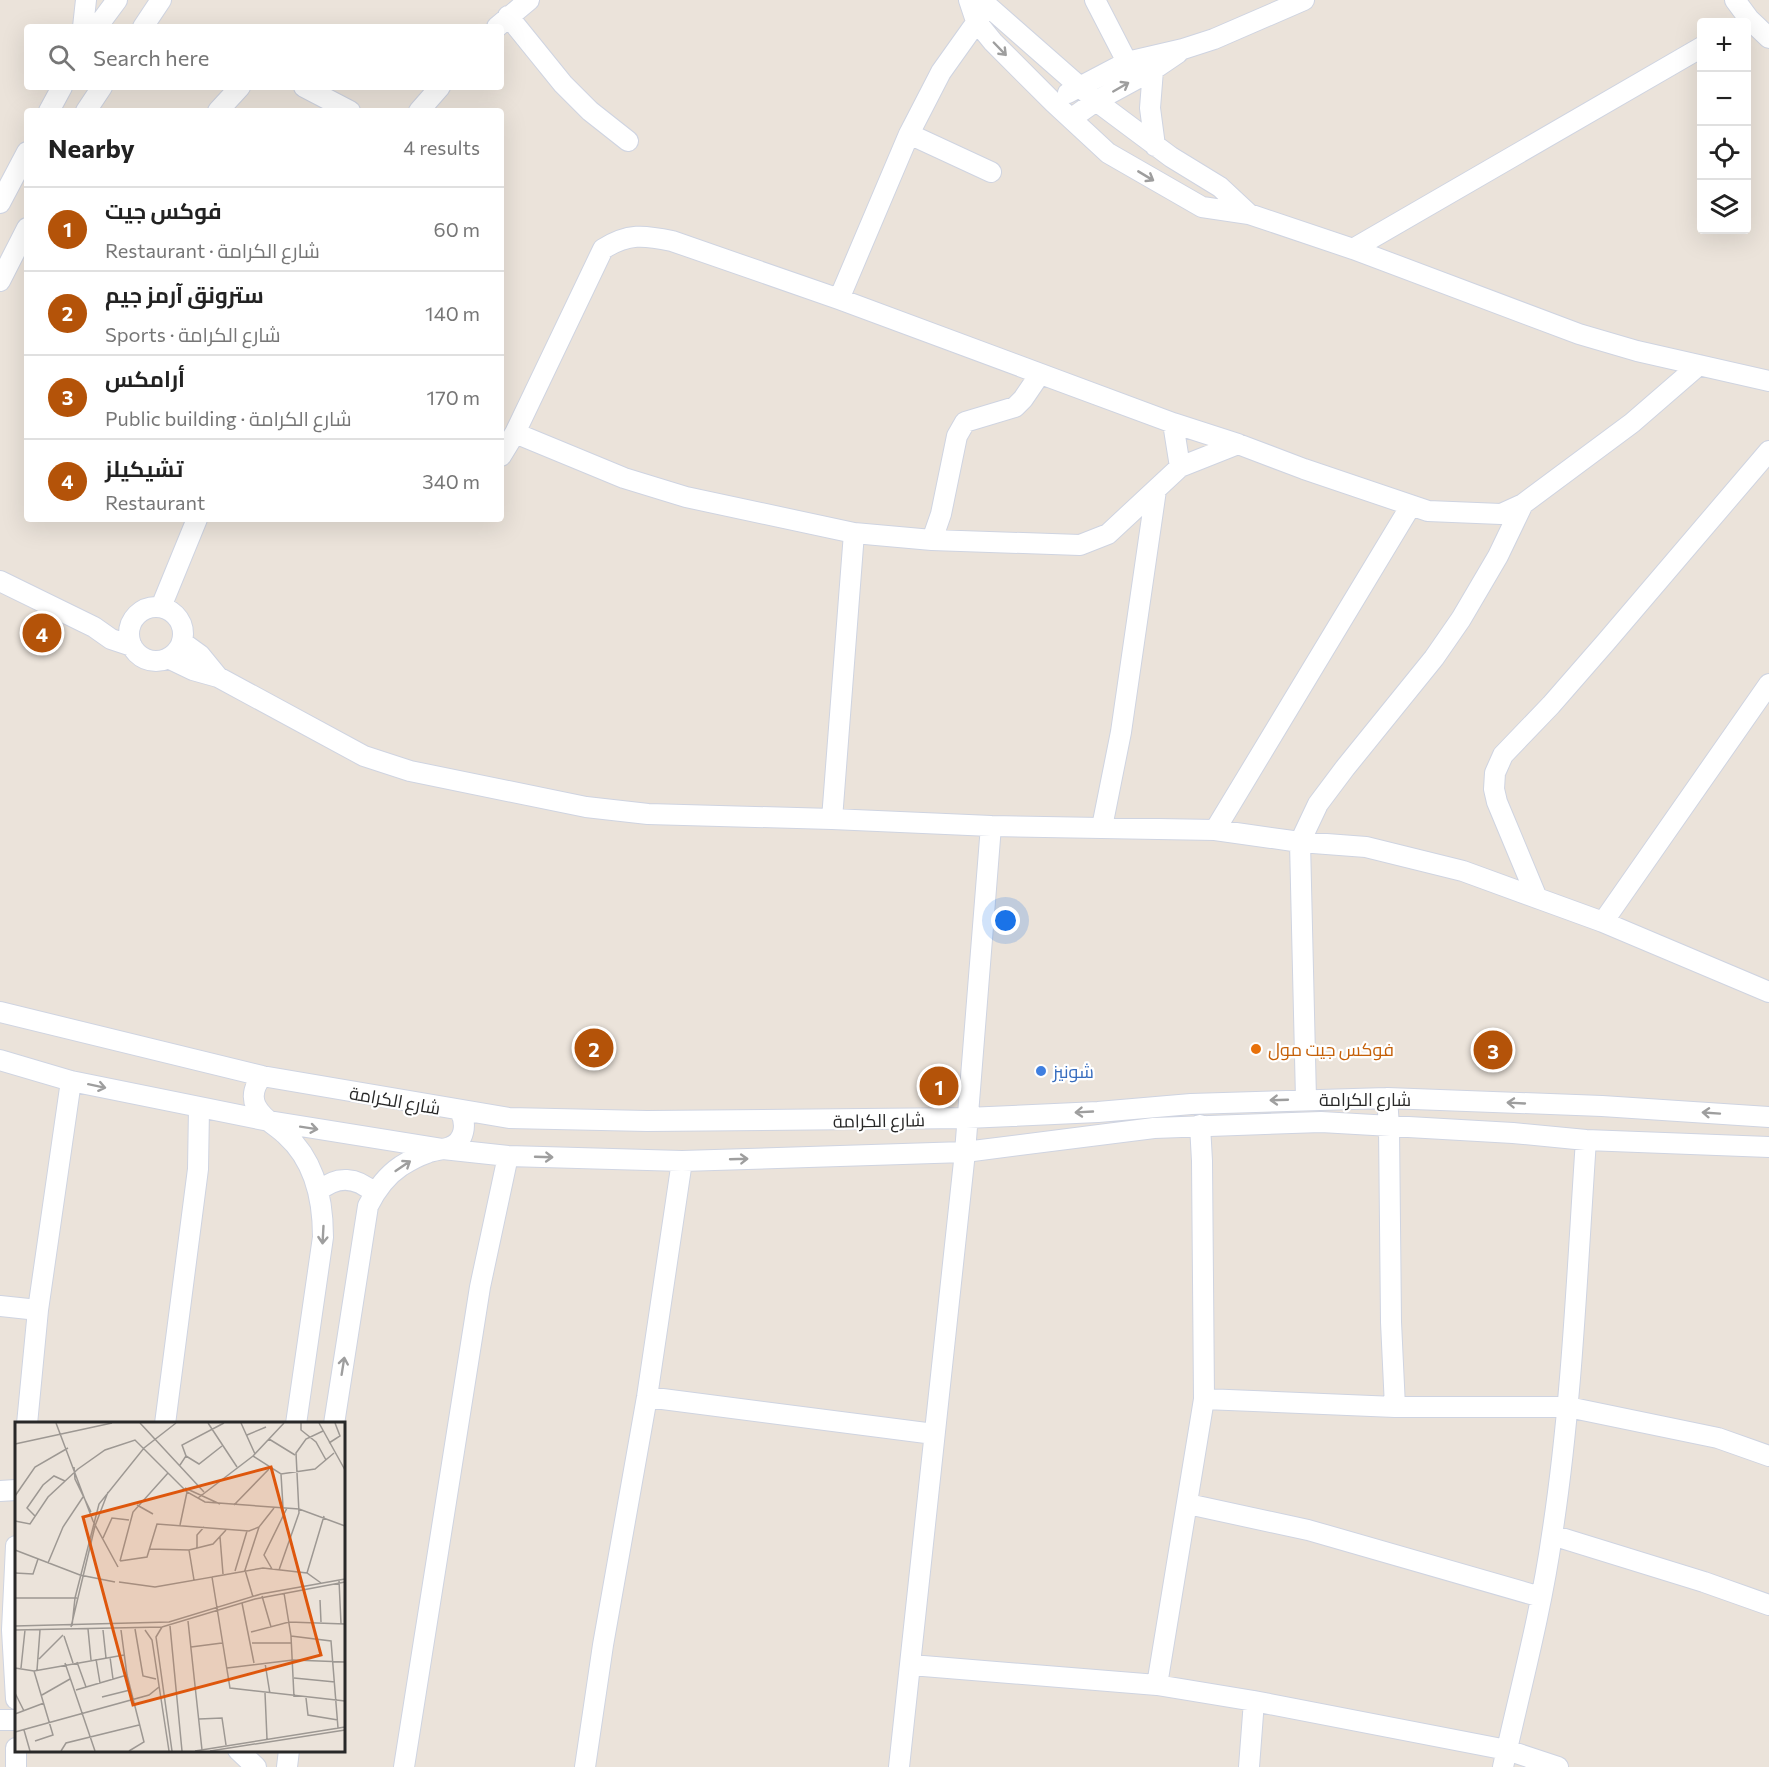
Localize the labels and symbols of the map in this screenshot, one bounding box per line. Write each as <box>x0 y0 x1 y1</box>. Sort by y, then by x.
one-way arrow <box>992 41 1007 56</box>
one-way arrow <box>1112 80 1129 92</box>
one-way arrow <box>1137 170 1154 182</box>
pin: 4 <box>22 610 62 656</box>
your location <box>991 906 1020 935</box>
pin: 2 <box>574 1026 614 1070</box>
pin: 3 <box>1474 1028 1512 1072</box>
place label: فوكس جيت مول <box>1268 1038 1394 1061</box>
marker: فوكس جيت مول <box>1249 1042 1263 1056</box>
place label: شونيز <box>1052 1060 1094 1083</box>
pin: 1 <box>920 1064 958 1108</box>
marker: شونيز <box>1034 1064 1048 1078</box>
one-way arrow <box>87 1081 106 1092</box>
street label: شارع الكرامة <box>347 1081 442 1121</box>
street label: شارع الكرامة <box>1319 1088 1411 1112</box>
one-way arrow <box>1270 1095 1290 1106</box>
one-way arrow <box>1506 1098 1526 1109</box>
one-way arrow <box>1075 1107 1095 1118</box>
street label: شارع الكرامة <box>833 1108 925 1134</box>
one-way arrow <box>1701 1108 1721 1119</box>
one-way arrow <box>299 1122 318 1133</box>
one-way arrow <box>533 1151 553 1163</box>
one-way arrow <box>728 1153 748 1165</box>
one-way arrow <box>394 1159 411 1172</box>
one-way arrow <box>317 1224 328 1244</box>
one-way arrow <box>337 1356 348 1376</box>
inset map <box>15 1422 345 1752</box>

